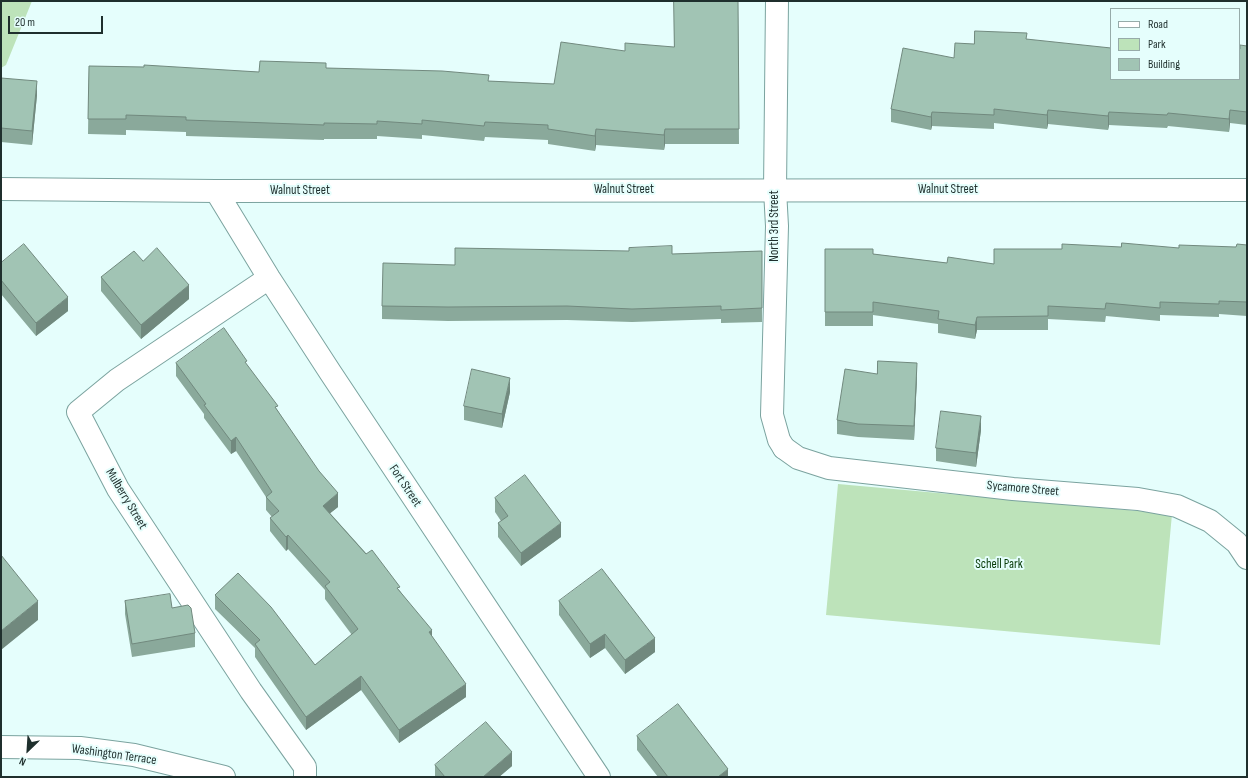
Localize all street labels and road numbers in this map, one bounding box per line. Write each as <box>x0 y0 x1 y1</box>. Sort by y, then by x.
street label: Walnut Street <box>594 182 654 198</box>
street label: Walnut Street <box>918 182 978 198</box>
street label: Walnut Street <box>270 183 330 199</box>
street label: North 3rd Street <box>767 190 783 262</box>
street label: Fort Street <box>385 462 425 510</box>
street label: Mulberry Street <box>102 466 150 532</box>
street label: Sycamore Street <box>986 478 1060 500</box>
street label: Washington Terrace <box>71 741 157 769</box>

